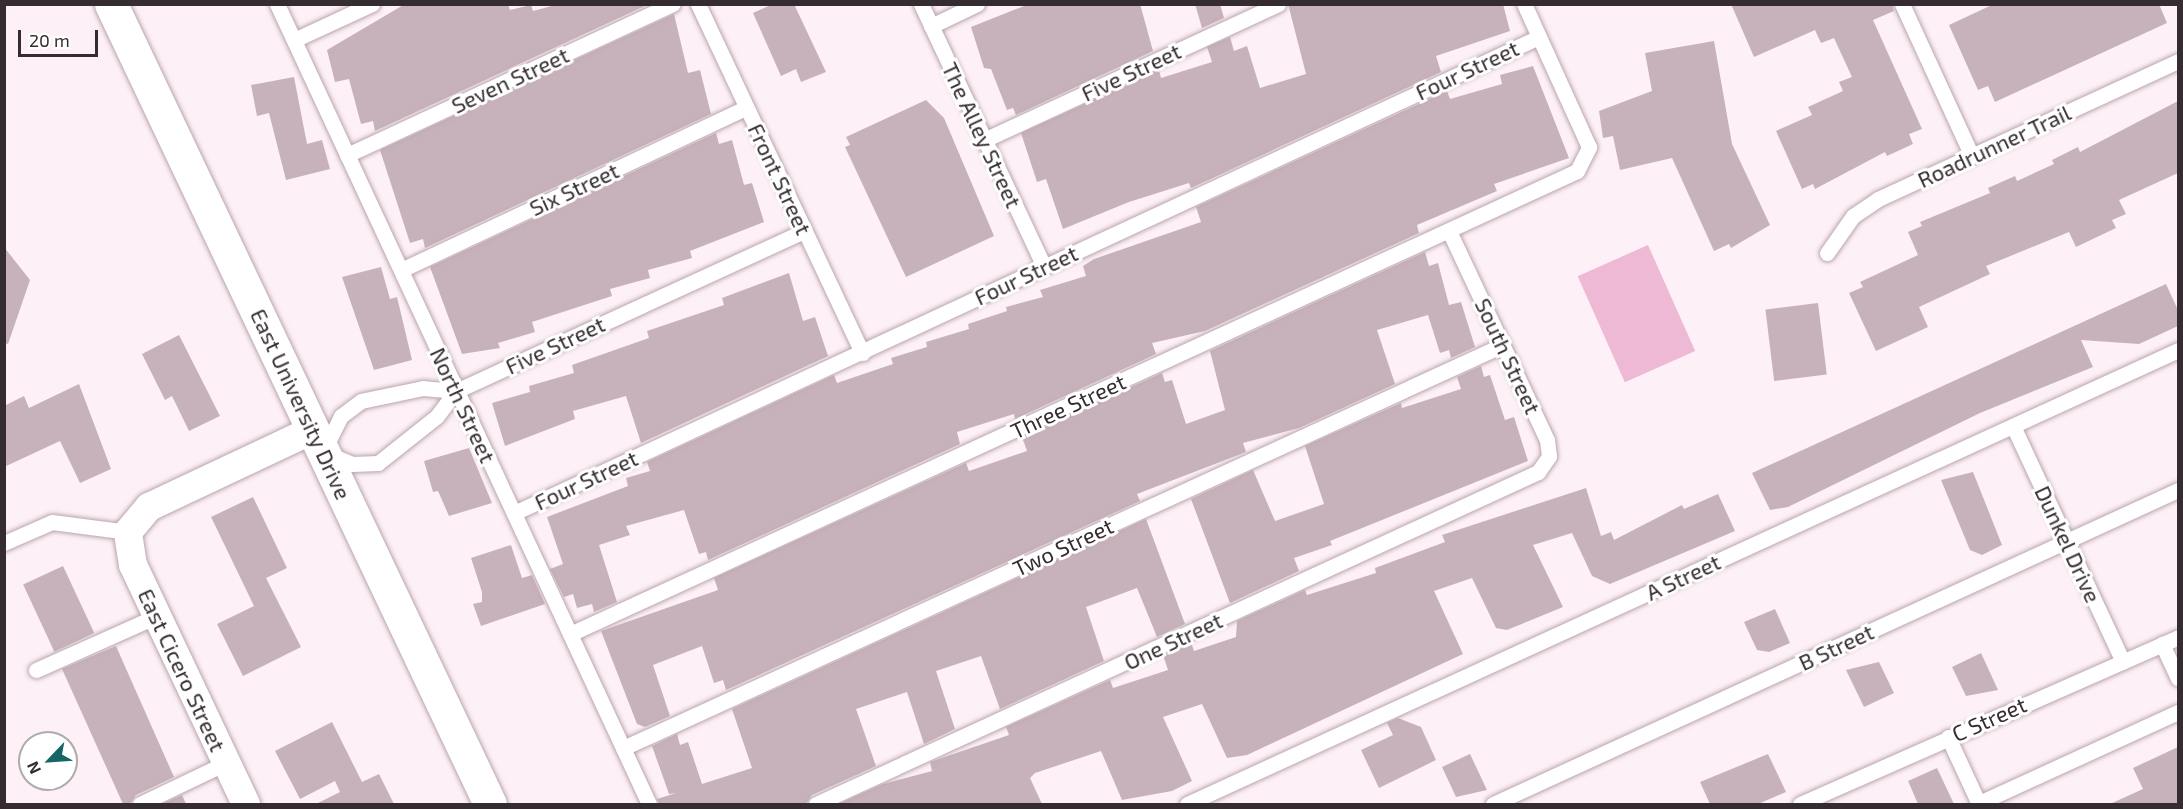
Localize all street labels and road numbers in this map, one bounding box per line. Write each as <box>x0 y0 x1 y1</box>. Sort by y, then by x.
street label: Four Street <box>1411 34 1523 106</box>
street label: Five Street <box>1077 37 1185 107</box>
street label: Seven Street <box>447 41 573 119</box>
street label: The Alley Street <box>937 58 1027 212</box>
street label: Roadrunner Trail <box>1913 99 2075 193</box>
street label: Front Street <box>743 119 817 239</box>
street label: Six Street <box>525 157 623 221</box>
street label: Four Street <box>970 239 1082 311</box>
street label: South Street <box>1470 294 1546 418</box>
street label: East University Drive <box>245 304 357 504</box>
street label: Five Street <box>501 310 609 380</box>
street label: North Street <box>425 343 501 467</box>
street label: Three Street <box>1006 368 1130 444</box>
street label: Four Street <box>530 444 642 516</box>
street label: Dunkel Drive <box>2029 481 2107 607</box>
street label: Two Street <box>1009 512 1117 582</box>
street label: A Street <box>1641 548 1725 606</box>
street label: East Cicero Street <box>133 585 231 755</box>
street label: One Street <box>1120 607 1226 675</box>
street label: B Street <box>1794 618 1878 676</box>
street label: C Street <box>1948 691 2030 747</box>

